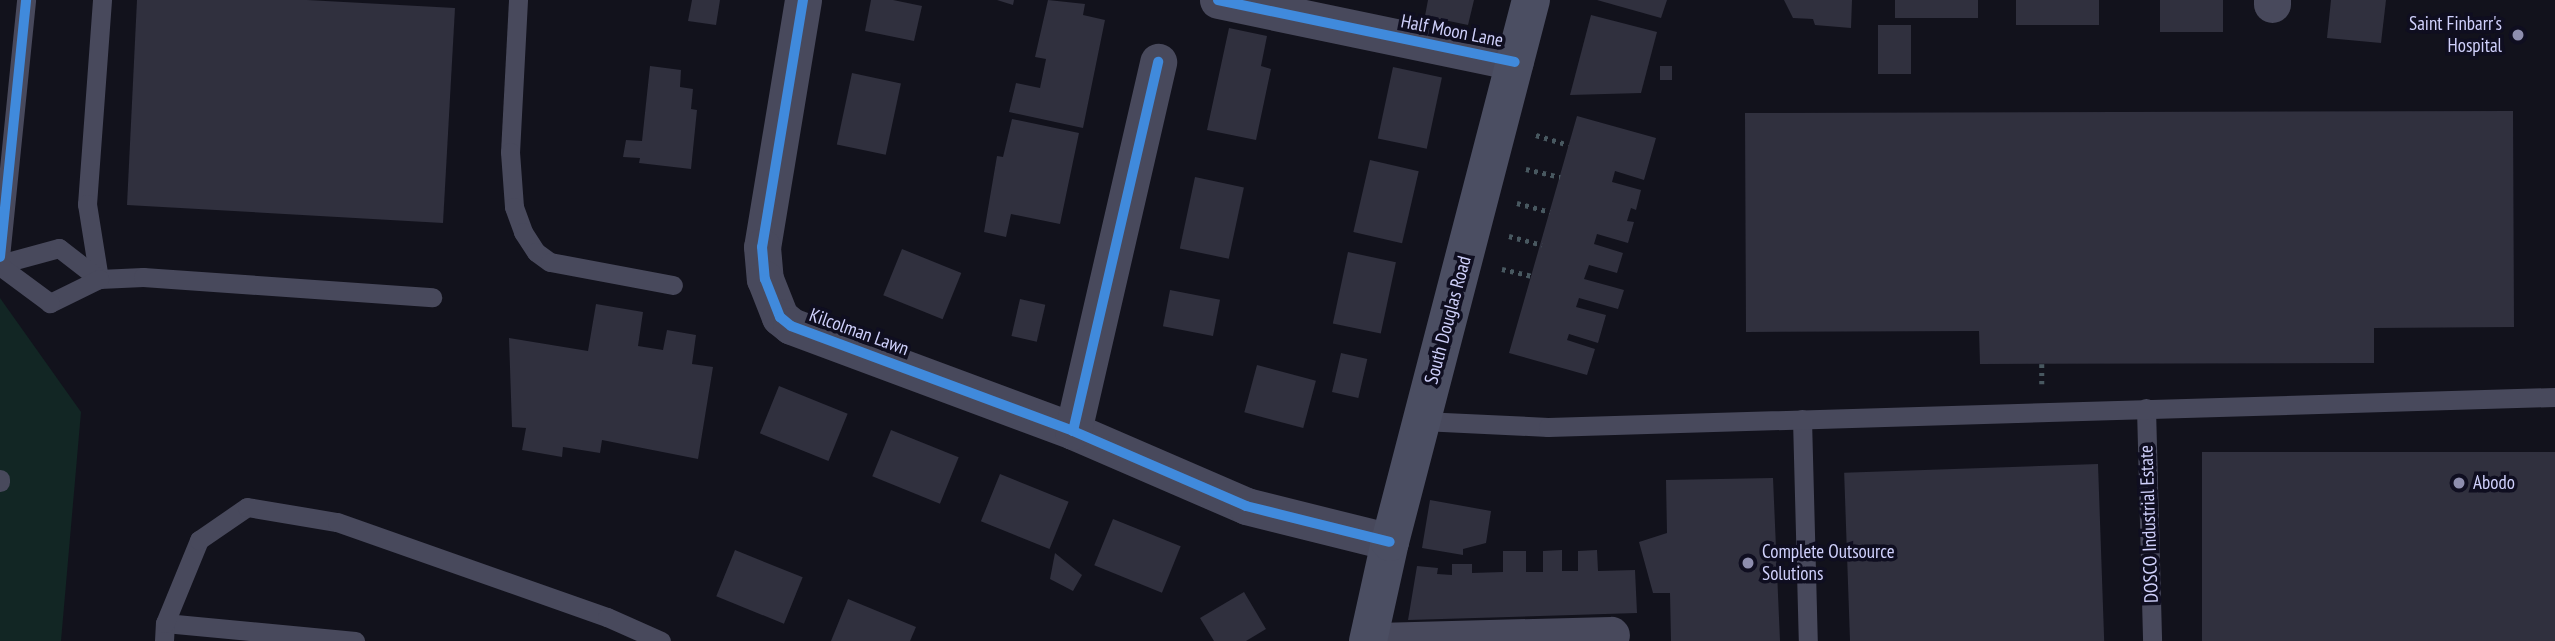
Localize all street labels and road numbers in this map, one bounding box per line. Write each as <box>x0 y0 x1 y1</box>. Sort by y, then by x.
street label: Half Moon Lane <box>1399 10 1505 52</box>
street label: South Douglas Road <box>1420 253 1476 387</box>
street label: Kilcolman Lawn <box>806 303 912 361</box>
street label: DOSCO Industrial Estate <box>2135 445 2163 603</box>

